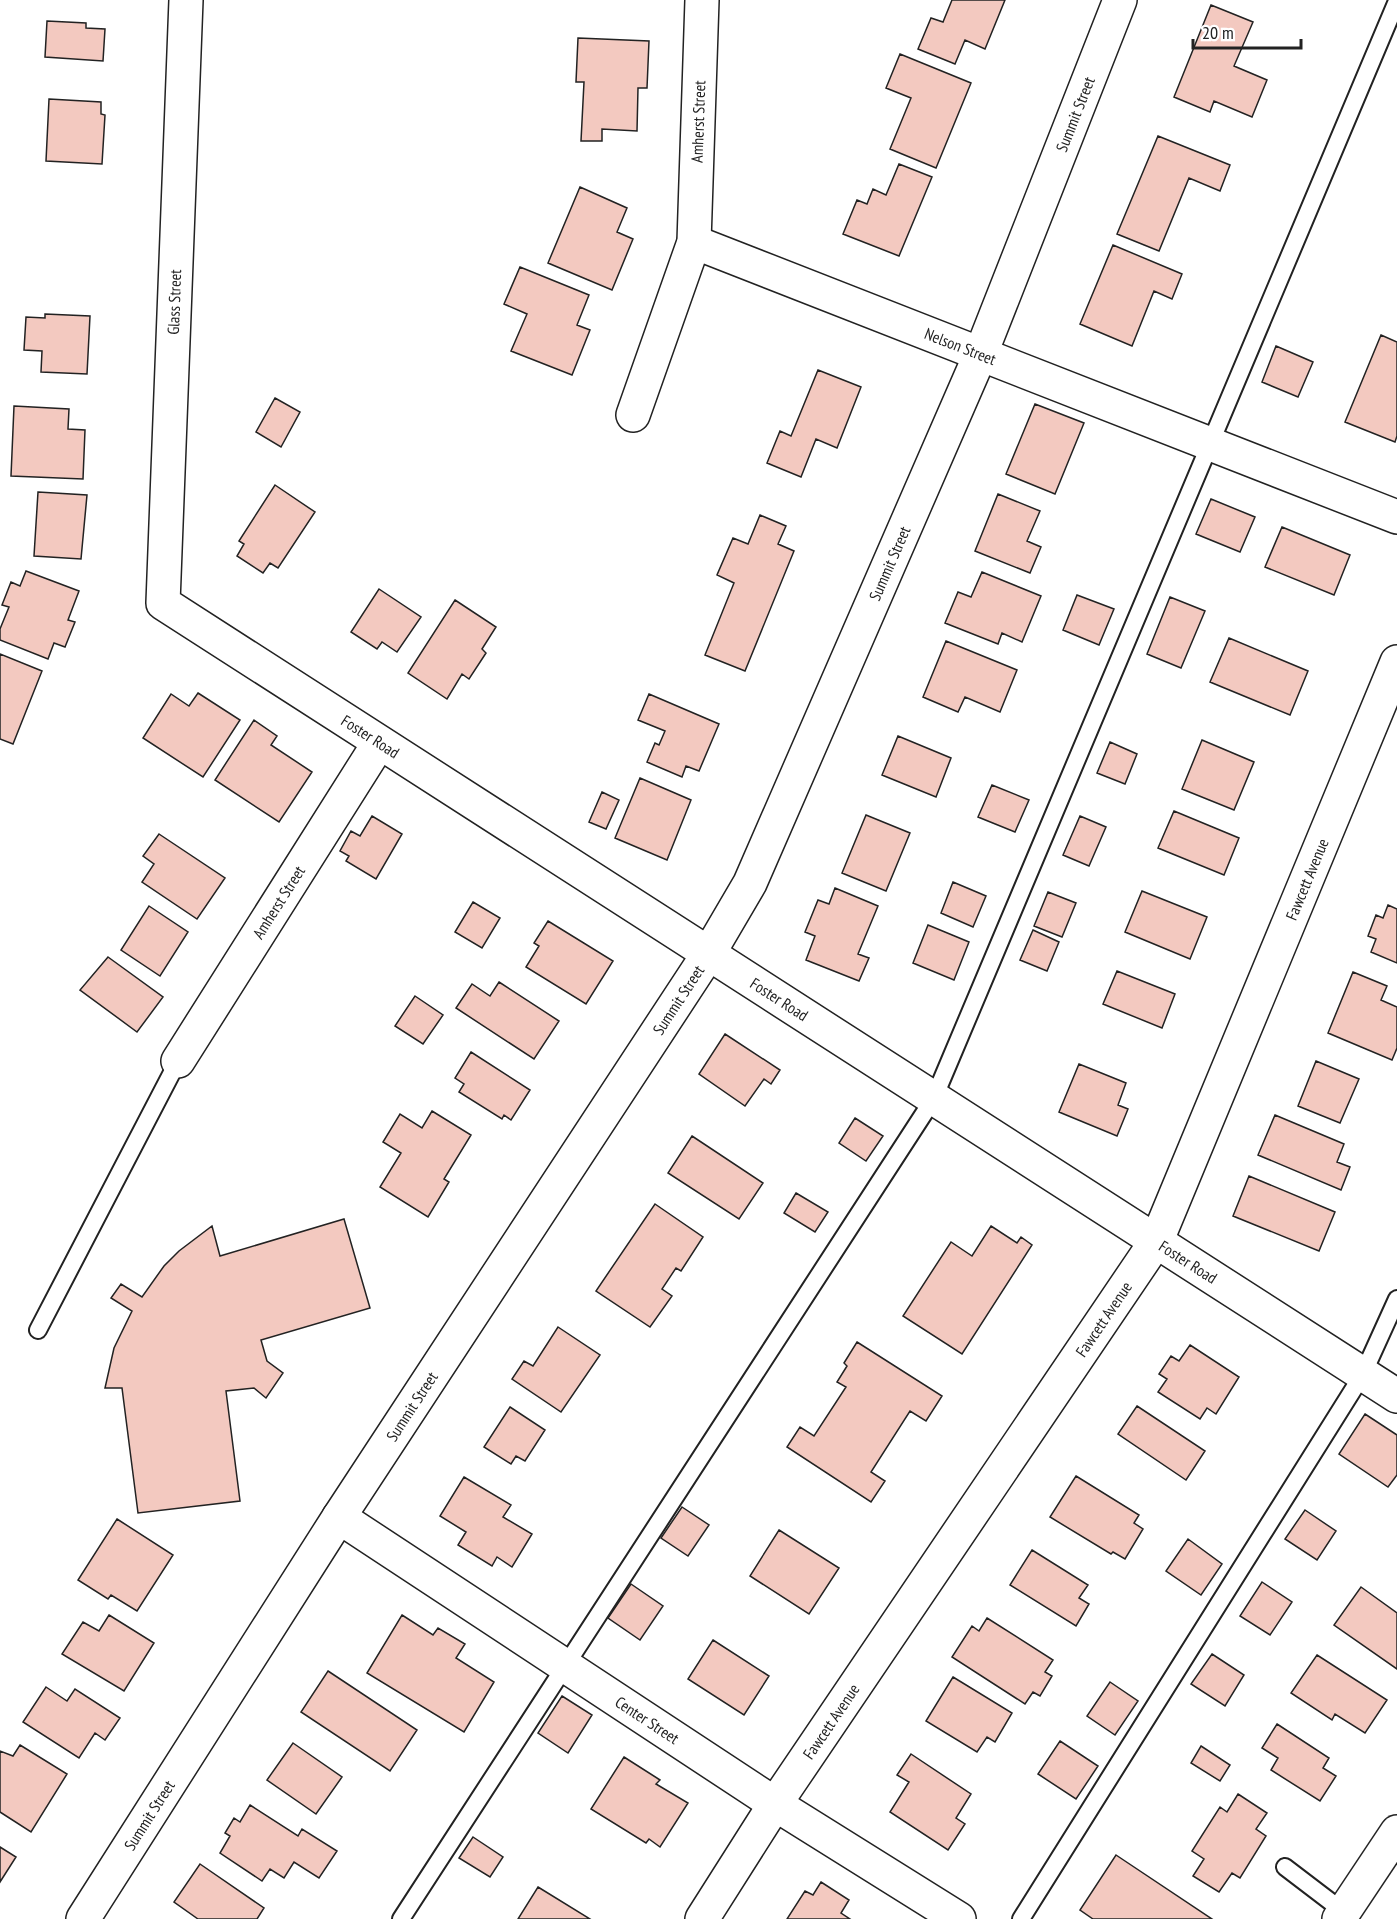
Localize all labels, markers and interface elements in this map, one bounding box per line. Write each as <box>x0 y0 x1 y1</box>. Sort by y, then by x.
scale bar <box>1193 12 1301 50</box>
text: 20 m <box>1202 21 1234 44</box>
street label: Summit Street <box>1051 73 1099 155</box>
street label: Amherst Street <box>687 79 709 163</box>
street label: Glass Street <box>163 268 185 335</box>
street label: Nelson Street <box>922 323 999 369</box>
street label: Summit Street <box>864 522 915 604</box>
street label: Foster Road <box>338 710 403 762</box>
street label: Fawcett Avenue <box>1281 835 1333 923</box>
street label: Amherst Street <box>248 861 309 942</box>
street label: Summit Street <box>648 961 709 1038</box>
street label: Foster Road <box>747 973 812 1025</box>
street label: Foster Road <box>1155 1236 1221 1288</box>
street label: Fawcett Avenue <box>1071 1278 1136 1360</box>
street label: Summit Street <box>382 1367 442 1445</box>
street label: Fawcett Avenue <box>798 1680 864 1763</box>
street label: Center Street <box>611 1692 683 1748</box>
street label: Summit Street <box>119 1776 179 1854</box>

